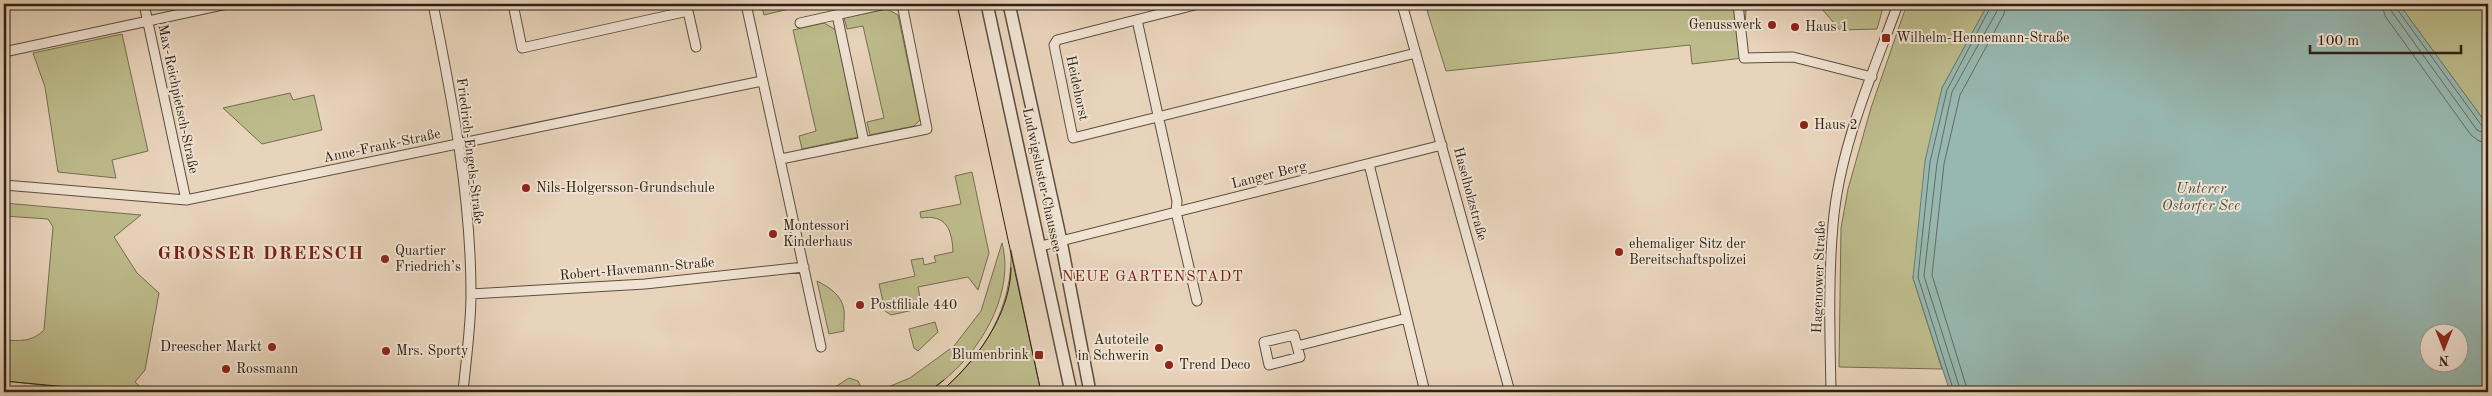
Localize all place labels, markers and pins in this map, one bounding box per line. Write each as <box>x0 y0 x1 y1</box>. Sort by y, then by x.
place label: Genusswerk <box>1689 18 1762 32</box>
marker: Genusswerk <box>1766 19 1778 31</box>
place label: Haus 1 <box>1805 20 1849 34</box>
marker: Haus 1 <box>1789 21 1801 33</box>
place label: Wilhelm-Hennemann-Straße <box>1896 31 2069 45</box>
marker: Wilhelm-Hennemann-Straße <box>1880 32 1892 44</box>
place label: Haus 2 <box>1814 118 1858 132</box>
marker: Haus 2 <box>1798 119 1810 131</box>
place label: Nils-Holgersson-Grundschule <box>536 181 715 195</box>
marker: Nils-Holgersson-Grundschule <box>520 182 532 194</box>
place label: Montessori Kinderhaus <box>783 219 853 249</box>
marker: Montessori Kinderhaus <box>767 228 779 240</box>
place label: ehemaliger Sitz der Bereitschaftspolizei <box>1629 237 1747 267</box>
place label: Quartier Friedrich’s <box>395 244 461 274</box>
marker: ehemaliger Sitz der Bereitschaftspolizei <box>1613 246 1625 258</box>
marker: Quartier Friedrich’s <box>379 253 391 265</box>
place label: Postfiliale 440 <box>870 298 957 312</box>
marker: Postfiliale 440 <box>854 299 866 311</box>
place label: Autoteile in Schwerin <box>1078 333 1149 363</box>
place label: Dreescher Markt <box>160 340 262 354</box>
marker: Dreescher Markt <box>266 341 278 353</box>
marker: Autoteile in Schwerin <box>1153 342 1165 354</box>
place label: Mrs. Sporty <box>396 344 469 358</box>
marker: Mrs. Sporty <box>380 345 392 357</box>
place label: Blumenbrink <box>951 348 1029 362</box>
marker: Blumenbrink <box>1033 349 1045 361</box>
place label: Trend Deco <box>1179 358 1250 372</box>
marker: Trend Deco <box>1163 359 1175 371</box>
place label: Rossmann <box>236 362 299 376</box>
marker: Rossmann <box>220 363 232 375</box>

